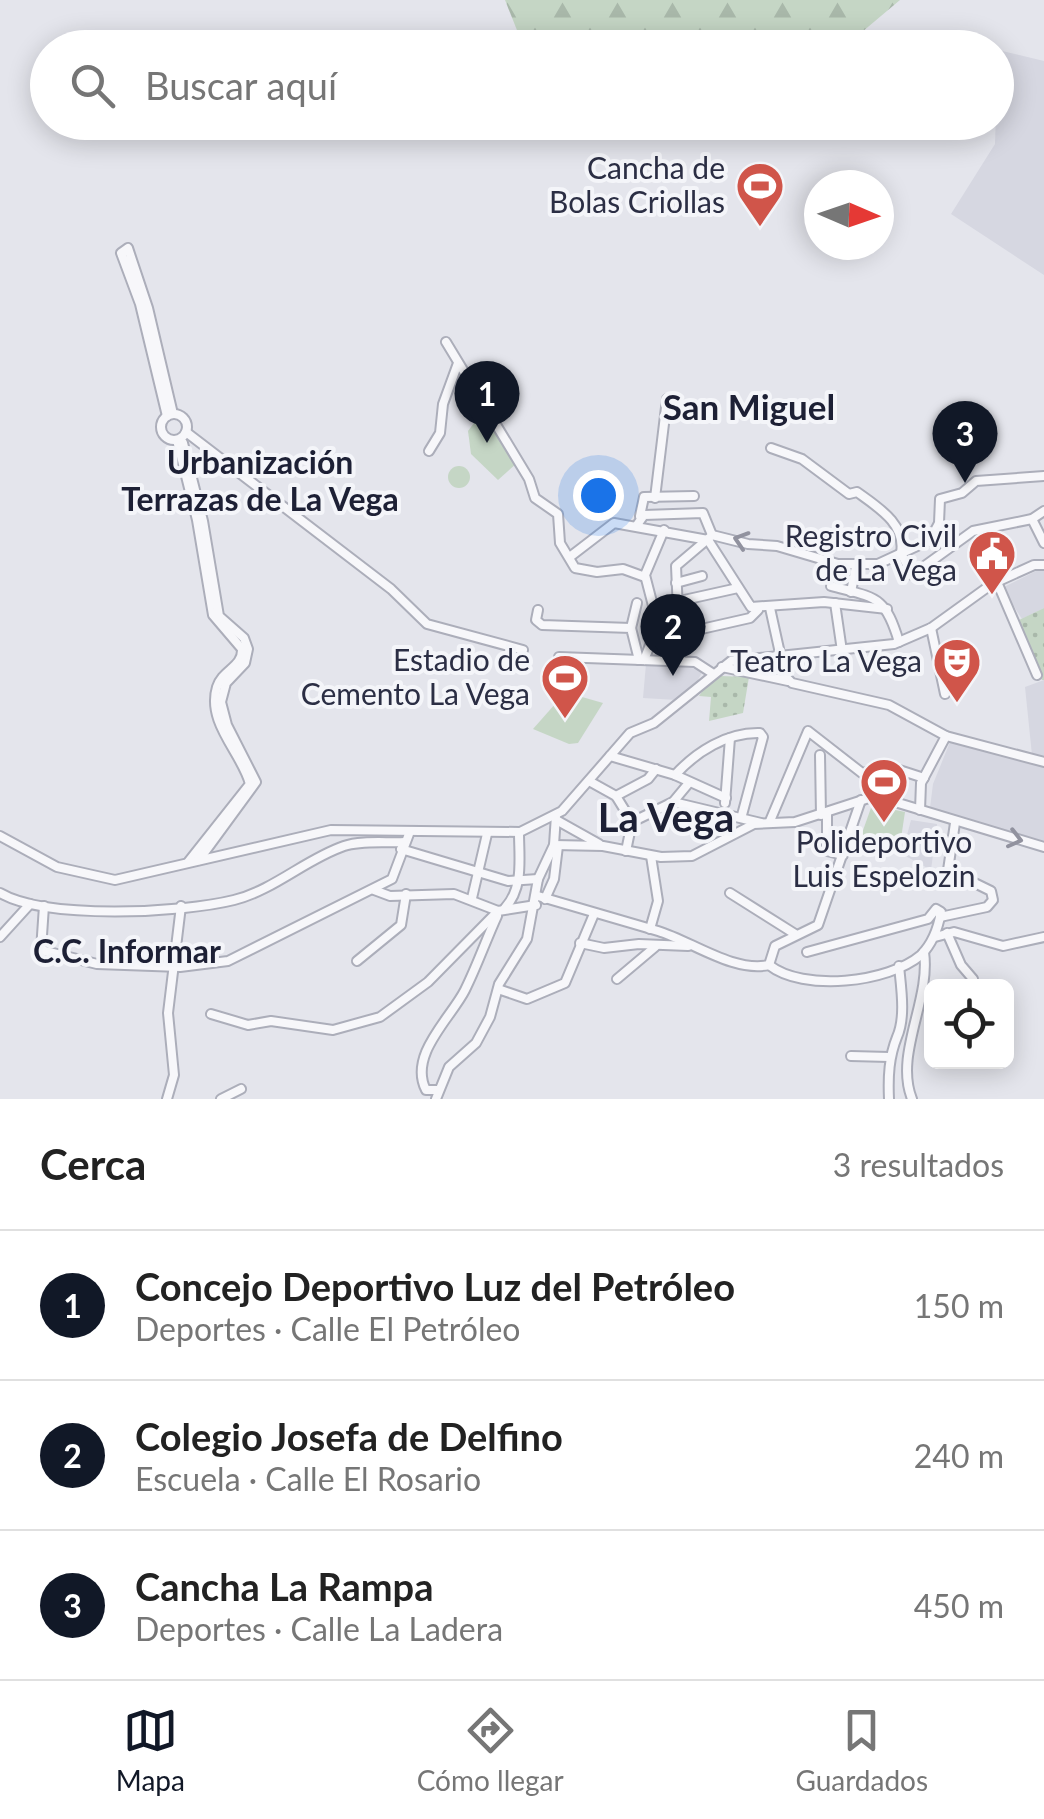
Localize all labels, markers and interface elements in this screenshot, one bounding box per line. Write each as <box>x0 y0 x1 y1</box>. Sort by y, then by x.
search box <box>30 30 1014 140</box>
icon: search <box>65 58 120 113</box>
text: Buscar aquí <box>145 62 337 108</box>
place label: Cancha de Bolas Criollas <box>549 149 725 219</box>
sports icon: Cancha de Bolas Criollas <box>734 160 786 228</box>
north arrow <box>804 170 894 260</box>
pin: 1 <box>454 360 520 443</box>
district label: San Miguel <box>663 385 835 427</box>
pin: 3 <box>932 400 998 483</box>
district label: Urbanización Terrazas de La Vega <box>121 442 399 518</box>
your location <box>573 470 624 521</box>
place label: Registro Civil de La Vega <box>785 517 957 587</box>
public building icon: Registro Civil de La Vega <box>966 528 1018 596</box>
one-way arrow <box>733 531 750 552</box>
pin: 2 <box>640 594 706 676</box>
theatre icon: Teatro La Vega <box>931 636 983 704</box>
place label: Estadio de Cemento La Vega <box>301 641 530 711</box>
place label: Teatro La Vega <box>730 642 922 678</box>
sports icon: Estadio de Cemento La Vega <box>539 652 591 720</box>
sports icon: Polideportivo Luis Espelozin <box>858 756 910 824</box>
district label: La Vega <box>598 793 734 841</box>
place label: Polideportivo Luis Espelozin <box>792 823 976 893</box>
one-way arrow <box>1006 828 1023 849</box>
district label: C.C. Informar <box>33 931 221 970</box>
map controls <box>924 979 1014 1069</box>
button: locate <box>924 979 1014 1069</box>
text: Cerca <box>40 1139 146 1189</box>
text: 3 resultados <box>833 1145 1004 1184</box>
text: Concejo Deportivo Luz del Petróleo <box>135 1263 735 1309</box>
text: 1 <box>63 1286 82 1325</box>
text: 150 m <box>914 1286 1004 1325</box>
text: Deportes · Calle El Petróleo <box>135 1309 521 1348</box>
text: Colegio Josefa de Delfino <box>135 1413 563 1459</box>
text: 2 <box>63 1436 82 1475</box>
text: 240 m <box>914 1436 1004 1475</box>
text: Escuela · Calle El Rosario <box>135 1459 481 1498</box>
text: Cancha La Rampa <box>135 1563 434 1609</box>
text: 3 <box>63 1586 82 1625</box>
text: 450 m <box>914 1586 1004 1625</box>
text: Deportes · Calle La Ladera <box>135 1609 503 1648</box>
tab: Mapa <box>116 1703 185 1797</box>
tab: Cómo llegar <box>417 1703 564 1797</box>
tab: Guardados <box>795 1703 928 1797</box>

